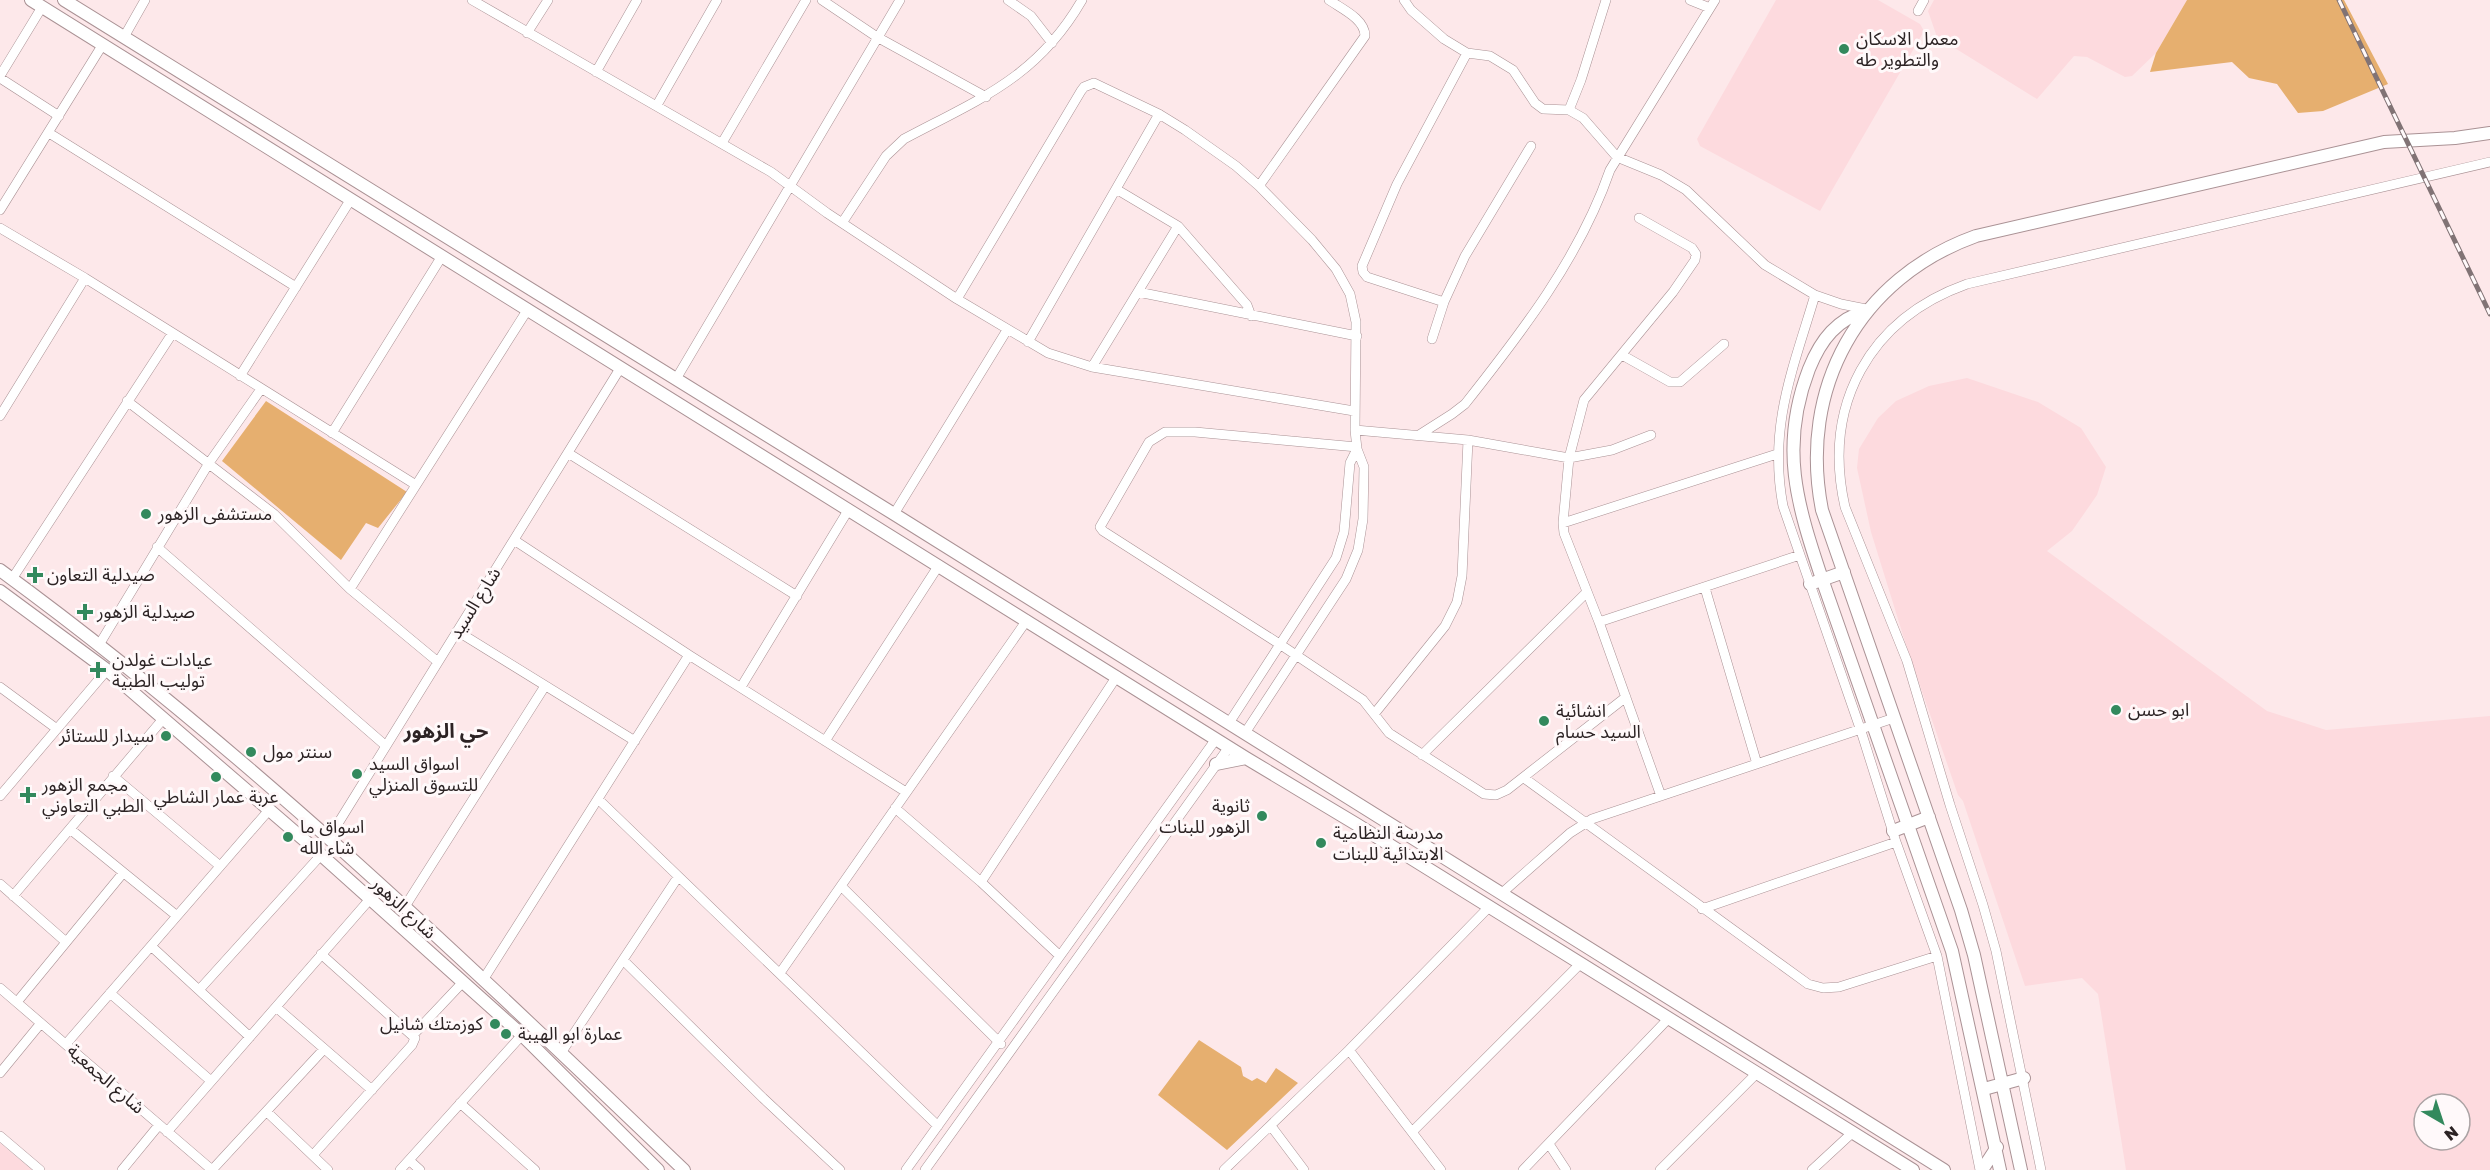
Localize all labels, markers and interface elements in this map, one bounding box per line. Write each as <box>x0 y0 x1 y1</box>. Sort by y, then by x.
place label: معمل الاسكان والتطوير طه <box>1856 27 1958 71</box>
marker: معمل الاسكان والتطوير طه <box>1837 42 1851 56</box>
place label: مستشفى الزهور <box>157 502 272 525</box>
marker: مستشفى الزهور <box>139 507 153 521</box>
place label: صيدلية التعاون <box>47 563 155 586</box>
street label: شارع السيد <box>444 563 508 644</box>
marker: صيدلية التعاون <box>28 568 42 582</box>
place label: صيدلية الزهور <box>96 600 195 623</box>
marker: صيدلية الزهور <box>78 605 92 619</box>
place label: عيادات غولدن توليب الطبية <box>112 648 212 692</box>
marker: عيادات غولدن توليب الطبية <box>89 661 107 679</box>
place label: ابو حسن <box>2128 698 2189 721</box>
place label: انشائية السيد حسام <box>1556 699 1641 746</box>
marker: ابو حسن <box>2109 703 2123 717</box>
marker: انشائية السيد حسام <box>1537 714 1551 728</box>
district label: حي الزهور <box>403 718 489 748</box>
place label: سيدار للستائر <box>58 724 154 747</box>
marker: سيدار للستائر <box>159 729 173 743</box>
place label: سنتر مول <box>263 740 332 763</box>
marker: سنتر مول <box>244 745 258 759</box>
place label: اسواق السيد للتسوق المنزلي <box>369 752 478 798</box>
marker: اسواق السيد للتسوق المنزلي <box>350 767 364 781</box>
marker: عربة عمار الشاطي <box>209 770 223 784</box>
place label: مجمع الزهور الطبي التعاوني <box>41 773 144 819</box>
place label: عربة عمار الشاطي <box>154 785 278 810</box>
marker: مجمع الزهور الطبي التعاوني <box>19 786 37 804</box>
place label: ثانوية الزهور للبنات <box>1159 794 1250 838</box>
marker: ثانوية الزهور للبنات <box>1255 809 1269 823</box>
place label: اسواق ما شاء الله <box>300 815 364 858</box>
place label: مدرسة النظامية الابتدائية للبنات <box>1333 821 1444 864</box>
marker: اسواق ما شاء الله <box>281 830 295 844</box>
marker: مدرسة النظامية الابتدائية للبنات <box>1314 836 1328 850</box>
street label: شارع الزهور <box>364 871 442 946</box>
place label: كوزمتك شانيل <box>380 1012 484 1035</box>
marker: كوزمتك شانيل <box>488 1017 502 1031</box>
place label: عمارة ابو الهيبة <box>518 1022 622 1045</box>
marker: عمارة ابو الهيبة <box>499 1027 513 1041</box>
street label: شارع الجمعية <box>61 1039 150 1121</box>
north arrow <box>2412 1092 2472 1152</box>
text: N <box>2440 1122 2462 1145</box>

